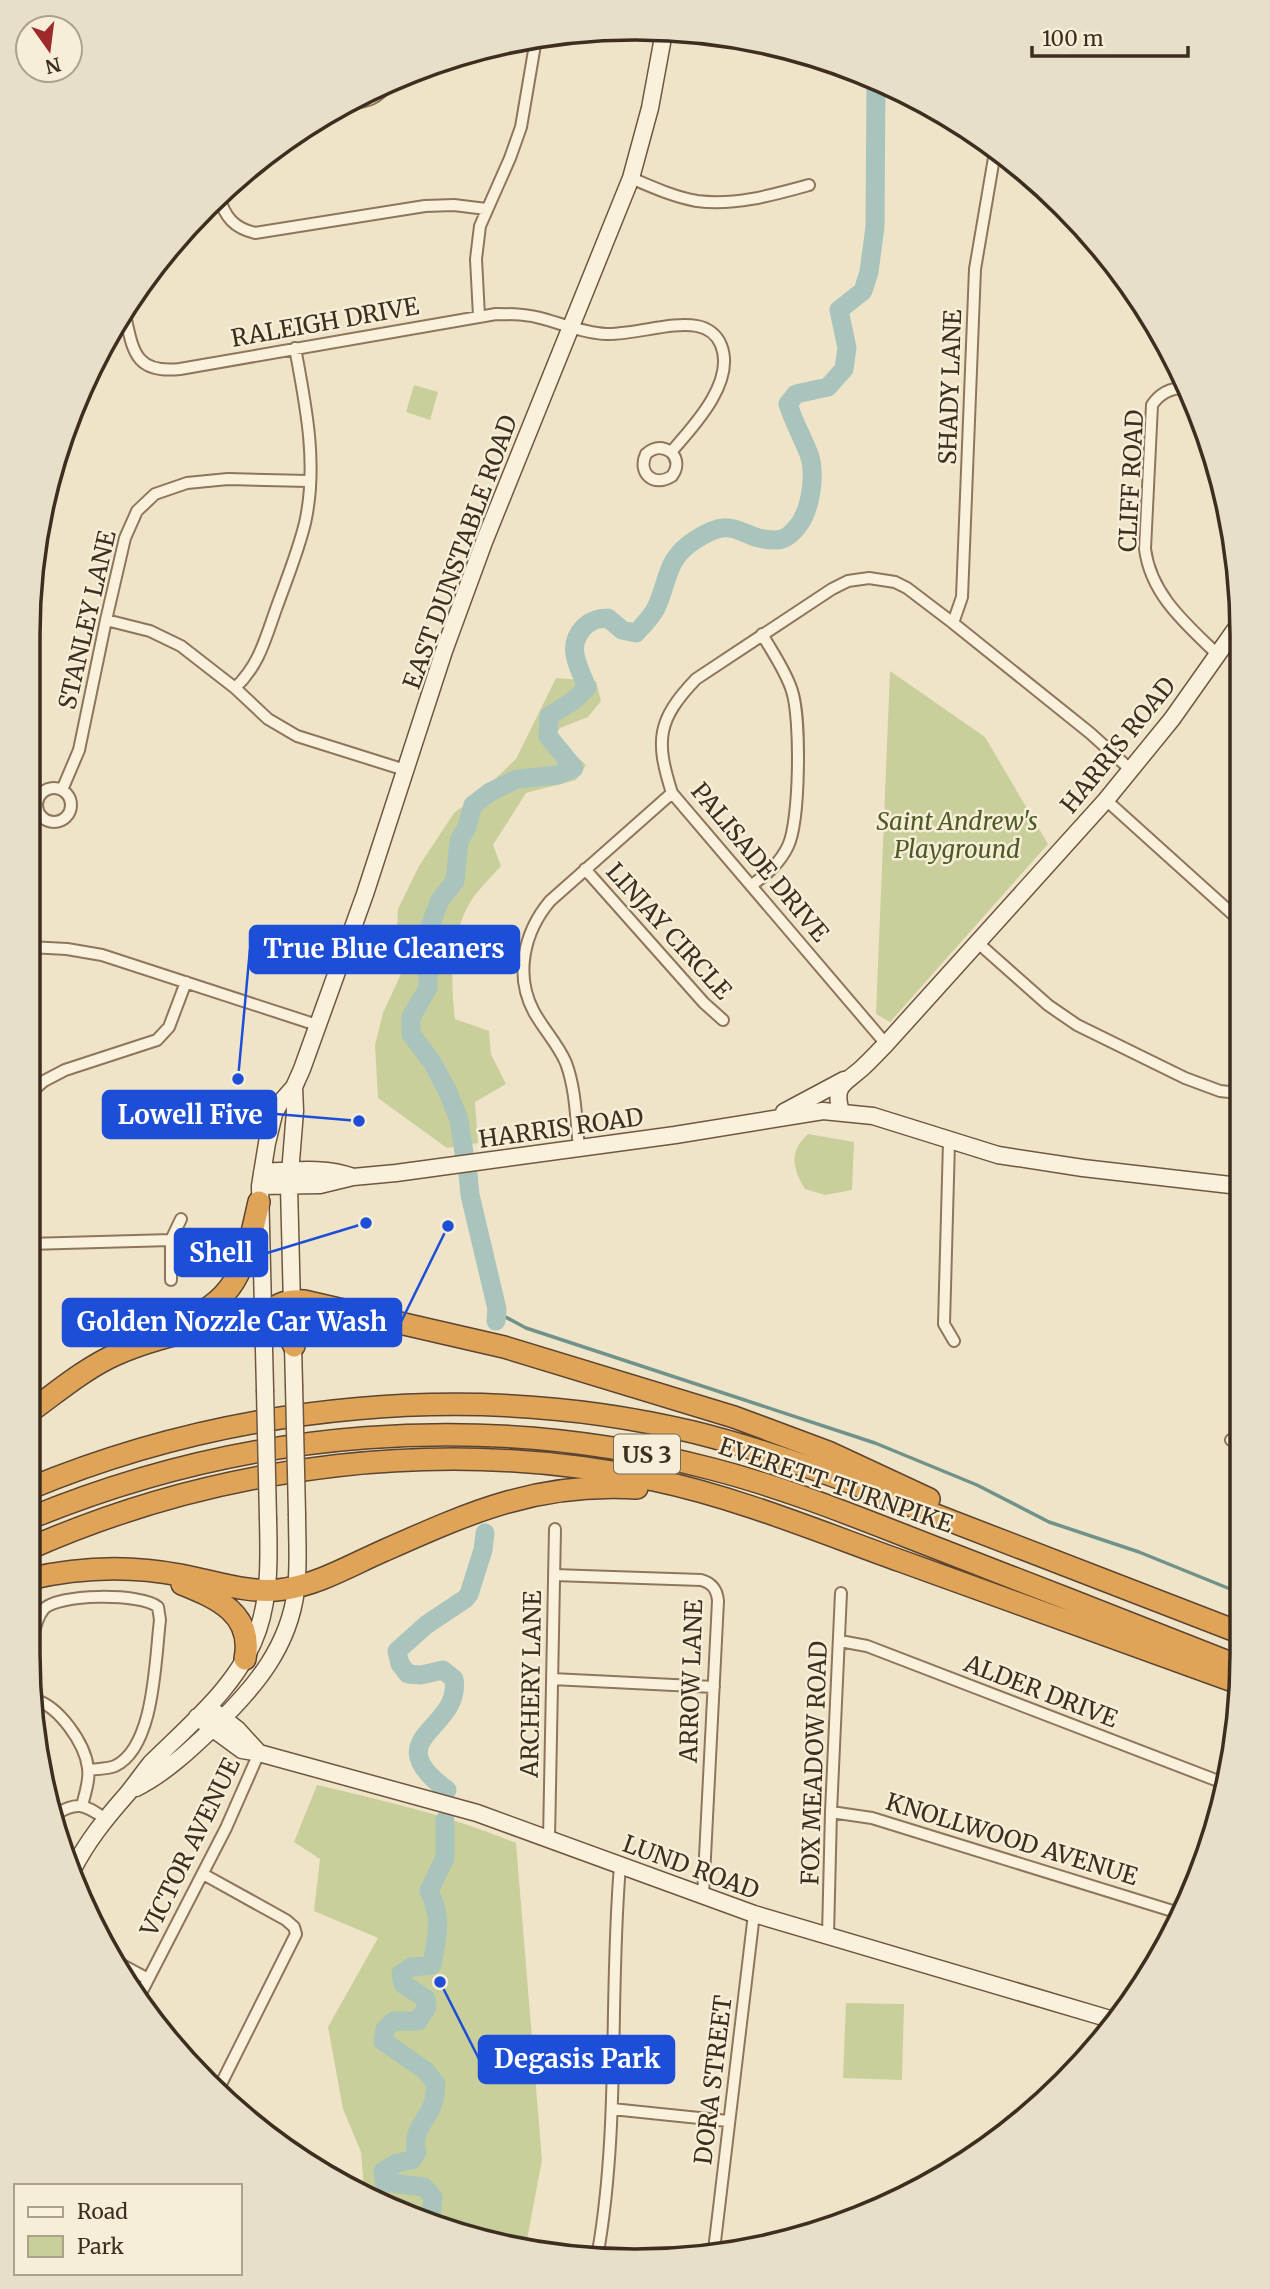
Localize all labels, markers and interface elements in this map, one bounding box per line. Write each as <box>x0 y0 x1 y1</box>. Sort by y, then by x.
north arrow <box>14 14 84 84</box>
scale bar <box>1032 14 1188 58</box>
text: 100 m <box>1042 25 1104 52</box>
text: N <box>43 52 63 79</box>
street label: RALEIGH DRIVE <box>229 290 422 354</box>
street label: SHADY LANE <box>932 308 968 465</box>
street label: CLIFF ROAD <box>1112 409 1150 553</box>
street label: EAST DUNSTABLE ROAD <box>396 411 524 693</box>
street label: STANLEY LANE <box>51 527 123 712</box>
street label: HARRIS ROAD <box>1054 671 1182 819</box>
street label: PALISADE DRIVE <box>684 776 836 948</box>
park label: Saint Andrew's Playground <box>876 806 1038 865</box>
street label: LINJAY CIRCLE <box>599 856 739 1006</box>
callout: True Blue Cleaners <box>250 926 519 973</box>
text: True Blue Cleaners <box>263 932 505 965</box>
callout: Lowell Five <box>103 1091 276 1138</box>
text: Lowell Five <box>117 1098 263 1131</box>
street label: HARRIS ROAD <box>477 1101 645 1155</box>
callout: Shell <box>175 1229 267 1276</box>
text: Shell <box>189 1236 253 1269</box>
callout: Golden Nozzle Car Wash <box>63 1299 401 1346</box>
text: Golden Nozzle Car Wash <box>77 1305 387 1338</box>
street label: EVERETT TURNPIKE <box>715 1430 958 1540</box>
road number: US 3 <box>614 1434 680 1474</box>
street label: ARCHERY LANE <box>514 1589 548 1779</box>
street label: ARROW LANE <box>673 1598 709 1764</box>
street label: FOX MEADOW ROAD <box>794 1640 834 1886</box>
street label: ALDER DRIVE <box>959 1647 1123 1735</box>
street label: VICTOR AVENUE <box>133 1752 247 1942</box>
street label: KNOLLWOOD AVENUE <box>882 1786 1142 1892</box>
street label: LUND ROAD <box>619 1828 763 1906</box>
street label: DORA STREET <box>687 1993 739 2166</box>
callout: Degasis Park <box>479 2036 674 2083</box>
text: Degasis Park <box>494 2042 660 2075</box>
legend <box>14 2184 242 2275</box>
text: Road <box>77 2198 128 2225</box>
text: Park <box>77 2233 124 2260</box>

